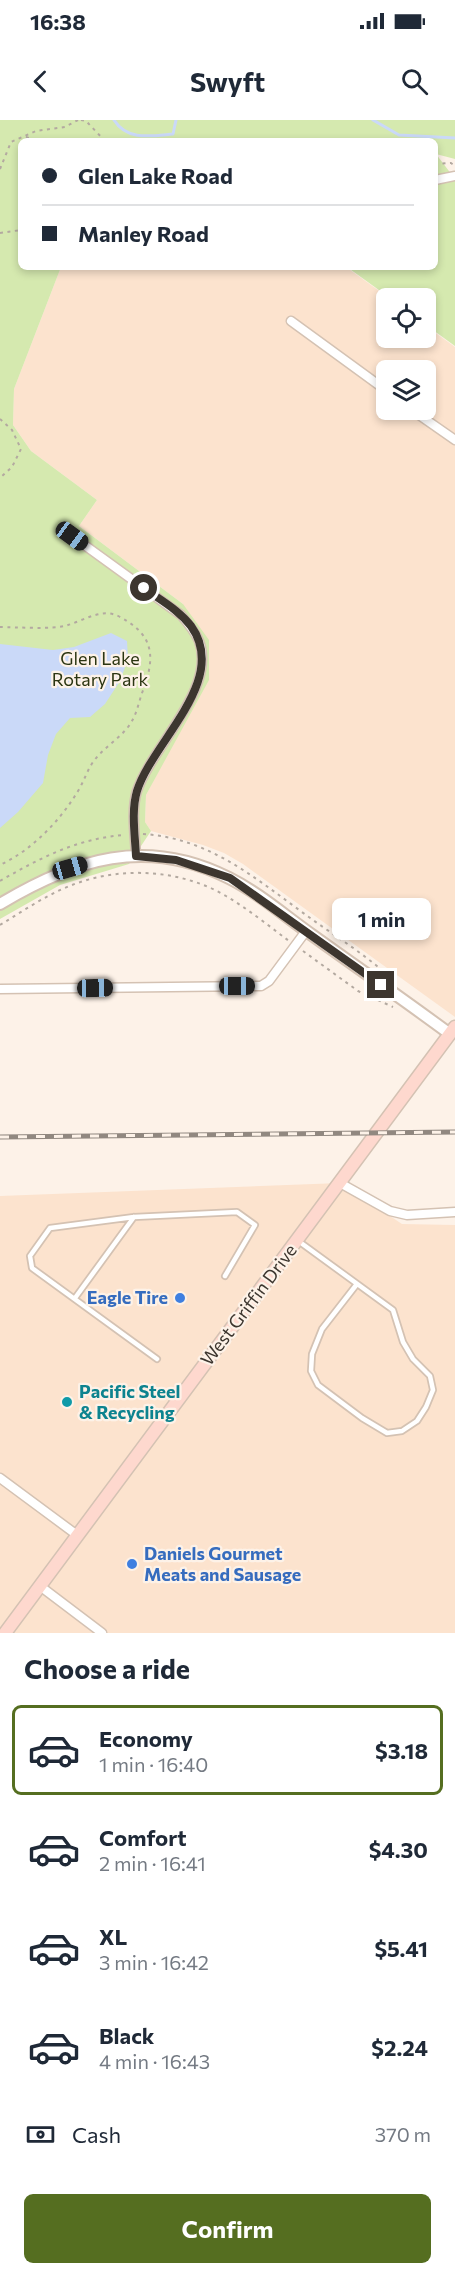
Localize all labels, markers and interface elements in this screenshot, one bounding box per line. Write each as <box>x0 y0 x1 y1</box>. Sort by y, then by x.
text: 16:38 <box>30 8 86 35</box>
icon: back <box>24 65 57 98</box>
text: Swyft <box>190 65 265 98</box>
icon: search <box>398 65 431 98</box>
text: Glen Lake Road <box>78 162 233 189</box>
text: Manley Road <box>78 220 209 247</box>
map controls <box>376 288 436 420</box>
button: locate <box>376 288 436 348</box>
button: layers <box>376 360 436 420</box>
car <box>52 518 92 554</box>
route start <box>130 574 157 601</box>
park label: Glen Lake Rotary Park <box>52 647 148 690</box>
car <box>50 854 90 882</box>
callout: 1 min <box>332 898 430 940</box>
text: 1 min <box>358 907 405 931</box>
route end <box>367 971 394 998</box>
car <box>219 977 255 995</box>
car <box>77 979 113 997</box>
street label: West Griffin Drive <box>195 1239 301 1369</box>
place label: Eagle Tire <box>87 1286 168 1308</box>
marker: Eagle Tire <box>173 1291 187 1305</box>
place label: Pacific Steel & Recycling <box>79 1380 180 1423</box>
marker: Pacific Steel & Recycling <box>60 1395 74 1409</box>
place label: Daniels Gourmet Meats and Sausage <box>144 1542 301 1585</box>
marker: Daniels Gourmet Meats and Sausage <box>125 1557 139 1571</box>
text: Choose a ride <box>24 1652 190 1685</box>
icon: car <box>27 1723 81 1777</box>
text: Economy <box>99 1725 193 1752</box>
text: $3.18 <box>375 1737 428 1764</box>
text: 1 min · 16:40 <box>99 1752 208 1776</box>
icon: car <box>27 1822 81 1876</box>
text: Comfort <box>99 1824 187 1851</box>
text: $4.30 <box>369 1836 428 1863</box>
text: 2 min · 16:41 <box>99 1851 206 1875</box>
icon: car <box>27 1921 81 1975</box>
text: XL <box>99 1923 127 1950</box>
text: $5.41 <box>374 1935 428 1962</box>
text: 3 min · 16:42 <box>99 1950 209 1974</box>
icon: car <box>27 2020 81 2074</box>
text: Black <box>99 2022 154 2049</box>
text: $2.24 <box>371 2034 428 2061</box>
text: 4 min · 16:43 <box>99 2049 210 2073</box>
icon: cash <box>24 2118 57 2151</box>
text: Cash <box>72 2121 121 2148</box>
text: 370 m <box>375 2122 431 2146</box>
button: Confirm <box>24 2194 431 2263</box>

